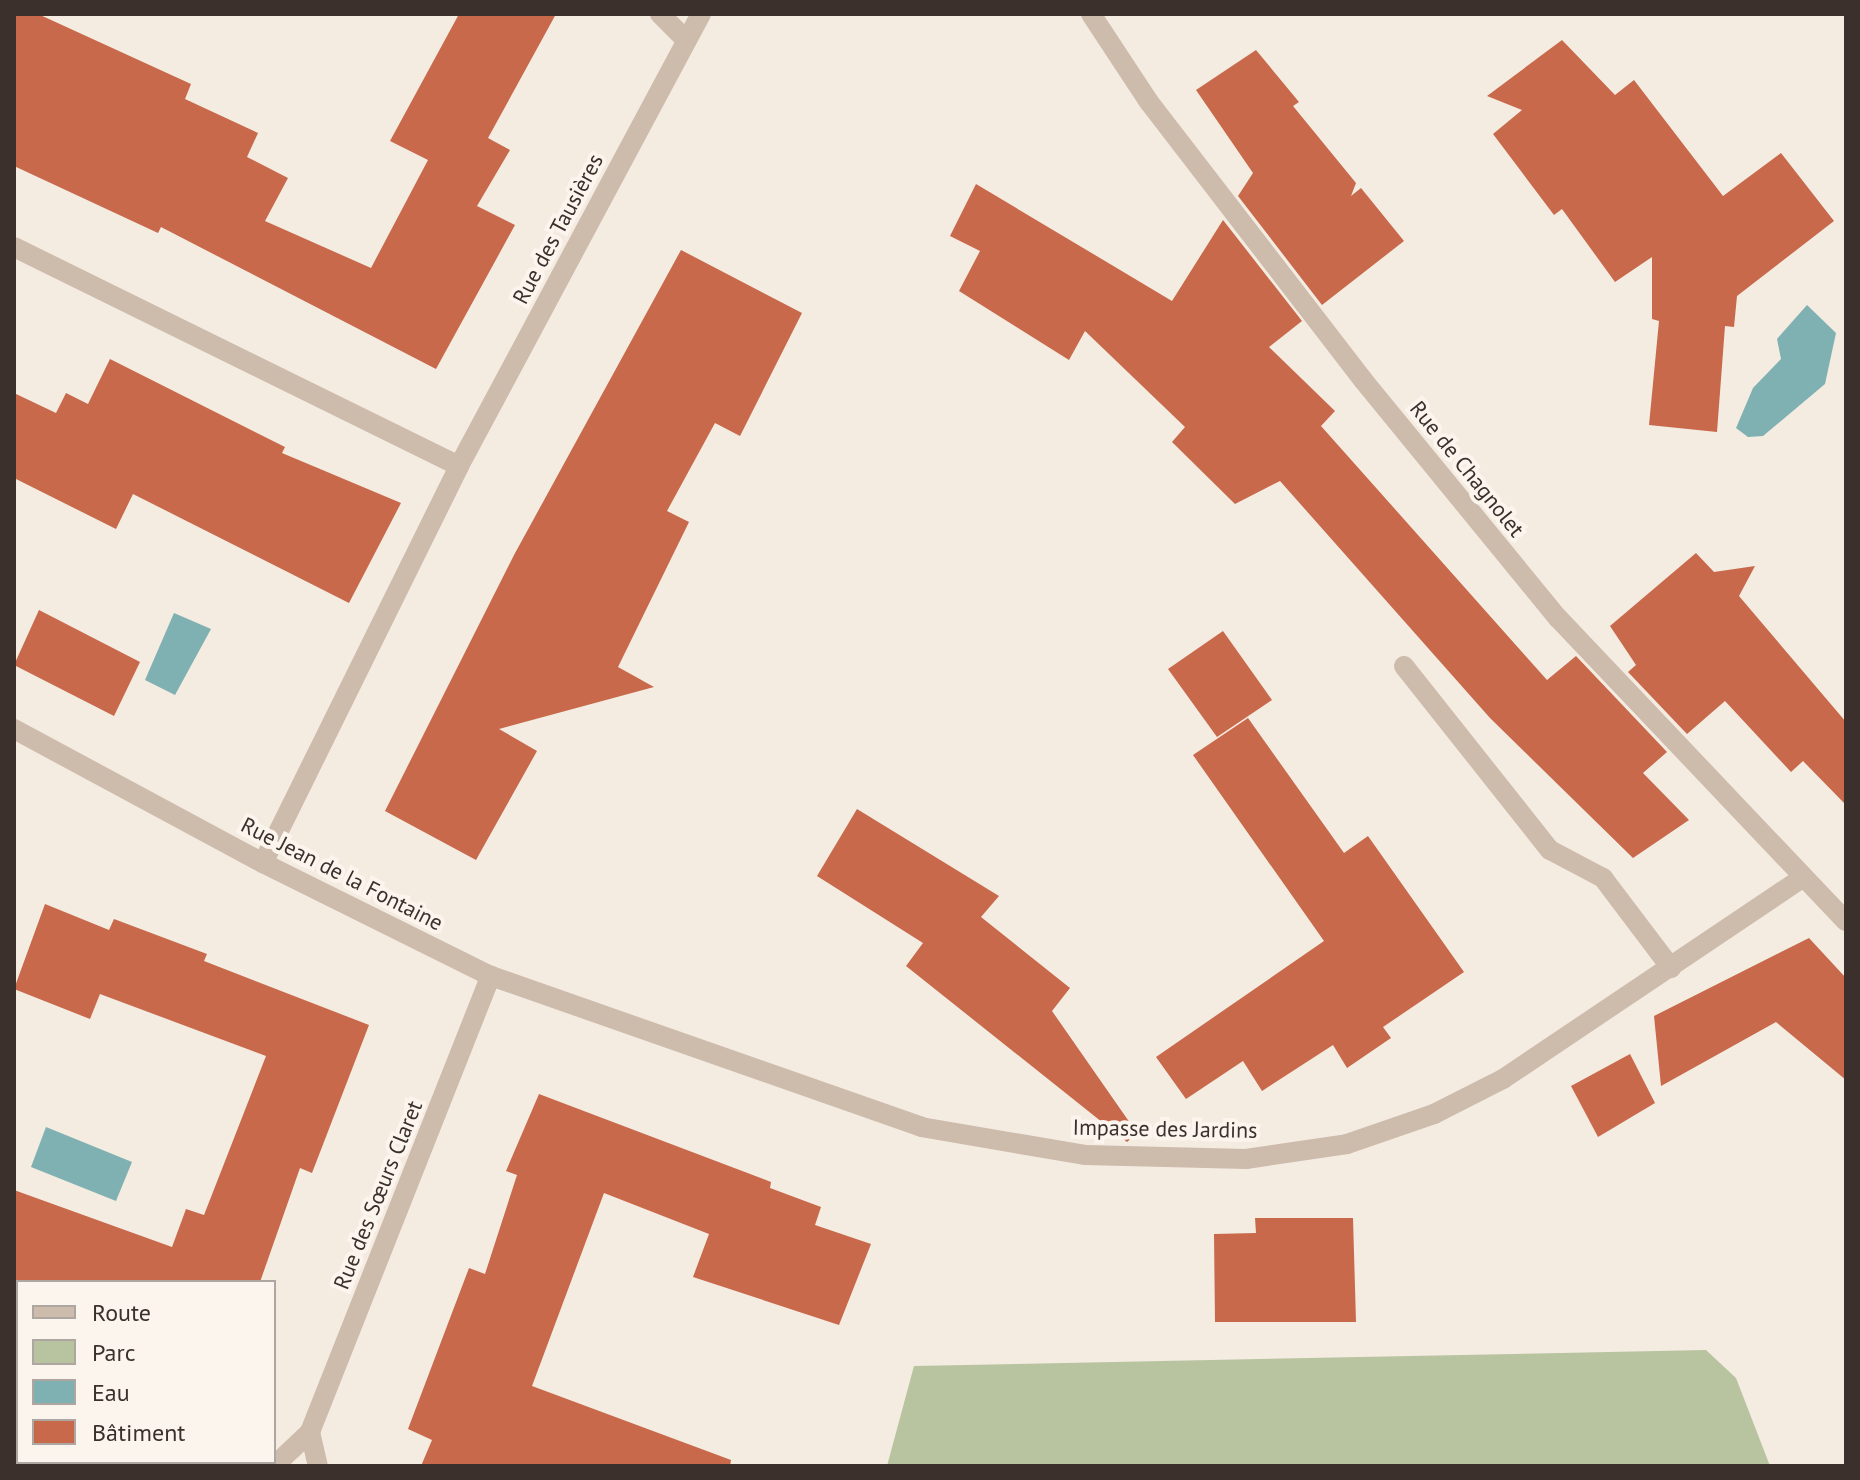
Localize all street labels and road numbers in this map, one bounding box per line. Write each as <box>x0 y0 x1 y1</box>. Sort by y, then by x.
street label: Rue des Tausières <box>507 149 609 309</box>
street label: Rue de Chagnolet <box>1404 396 1530 542</box>
street label: Rue Jean de la Fontaine <box>237 812 447 936</box>
street label: Rue des Sœurs Claret <box>328 1097 428 1293</box>
street label: Impasse des Jardins <box>1072 1114 1258 1144</box>

